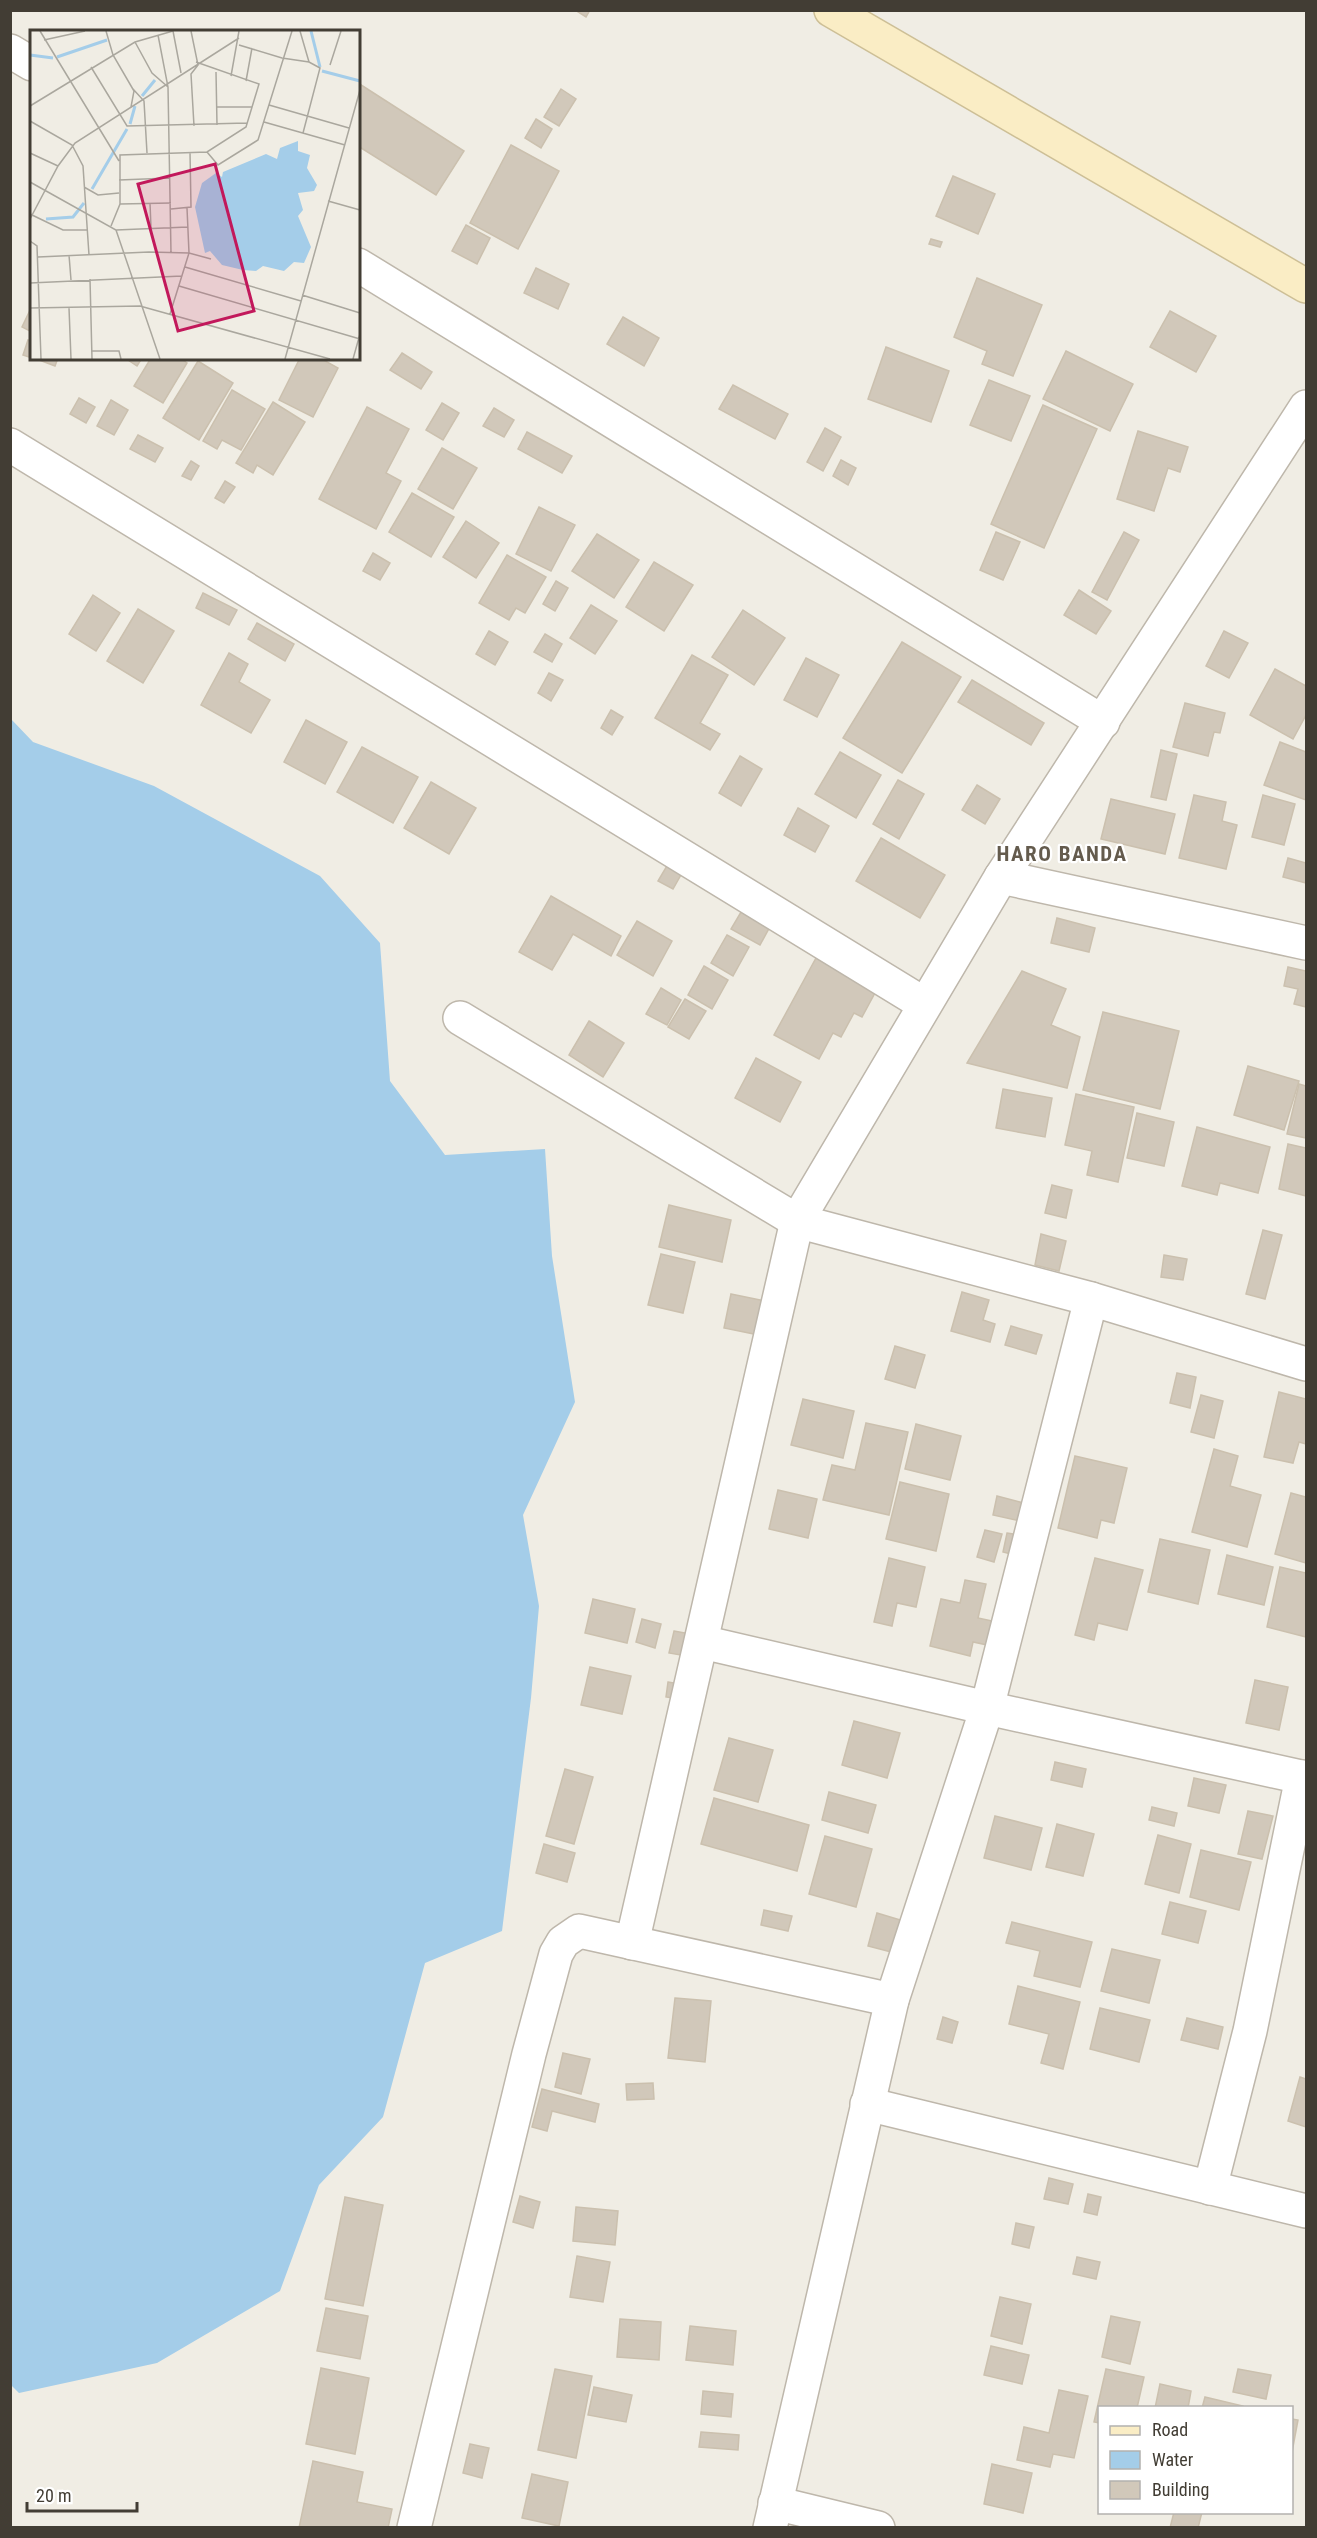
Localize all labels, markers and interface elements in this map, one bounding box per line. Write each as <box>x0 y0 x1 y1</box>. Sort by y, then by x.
inset map <box>30 30 360 360</box>
district label: HARO BANDA <box>996 842 1128 866</box>
legend <box>1098 2406 1293 2514</box>
text: Road <box>1152 2419 1188 2440</box>
text: Water <box>1152 2449 1194 2470</box>
scale bar <box>27 2475 136 2513</box>
text: Building <box>1152 2479 1209 2500</box>
text: 20 m <box>36 2485 71 2506</box>

